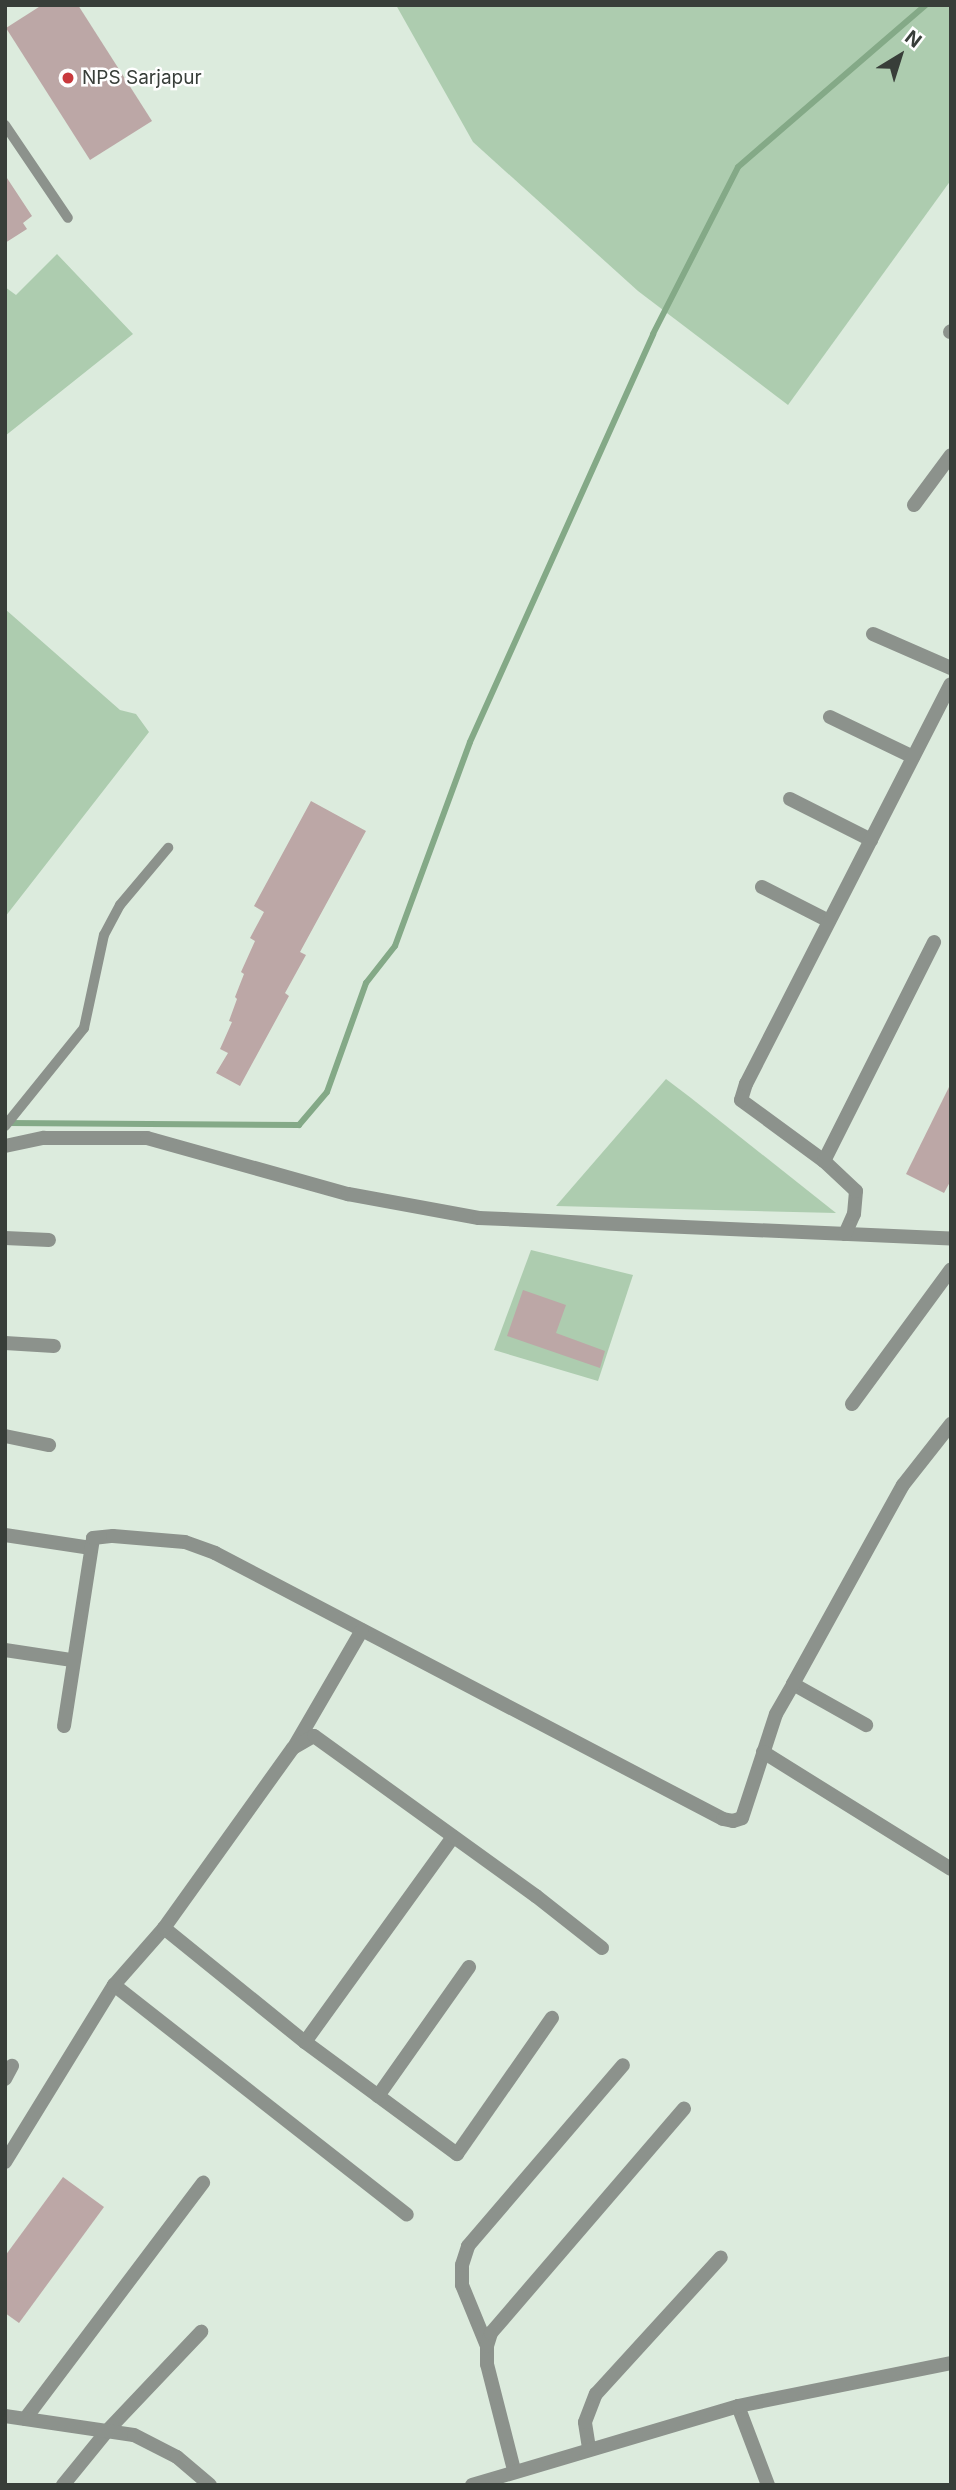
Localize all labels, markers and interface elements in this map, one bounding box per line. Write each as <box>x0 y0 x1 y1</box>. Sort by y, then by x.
north arrow <box>865 21 935 91</box>
text: N <box>900 26 926 53</box>
place label: NPS Sarjapur <box>82 67 202 89</box>
marker: NPS Sarjapur <box>60 70 76 86</box>

